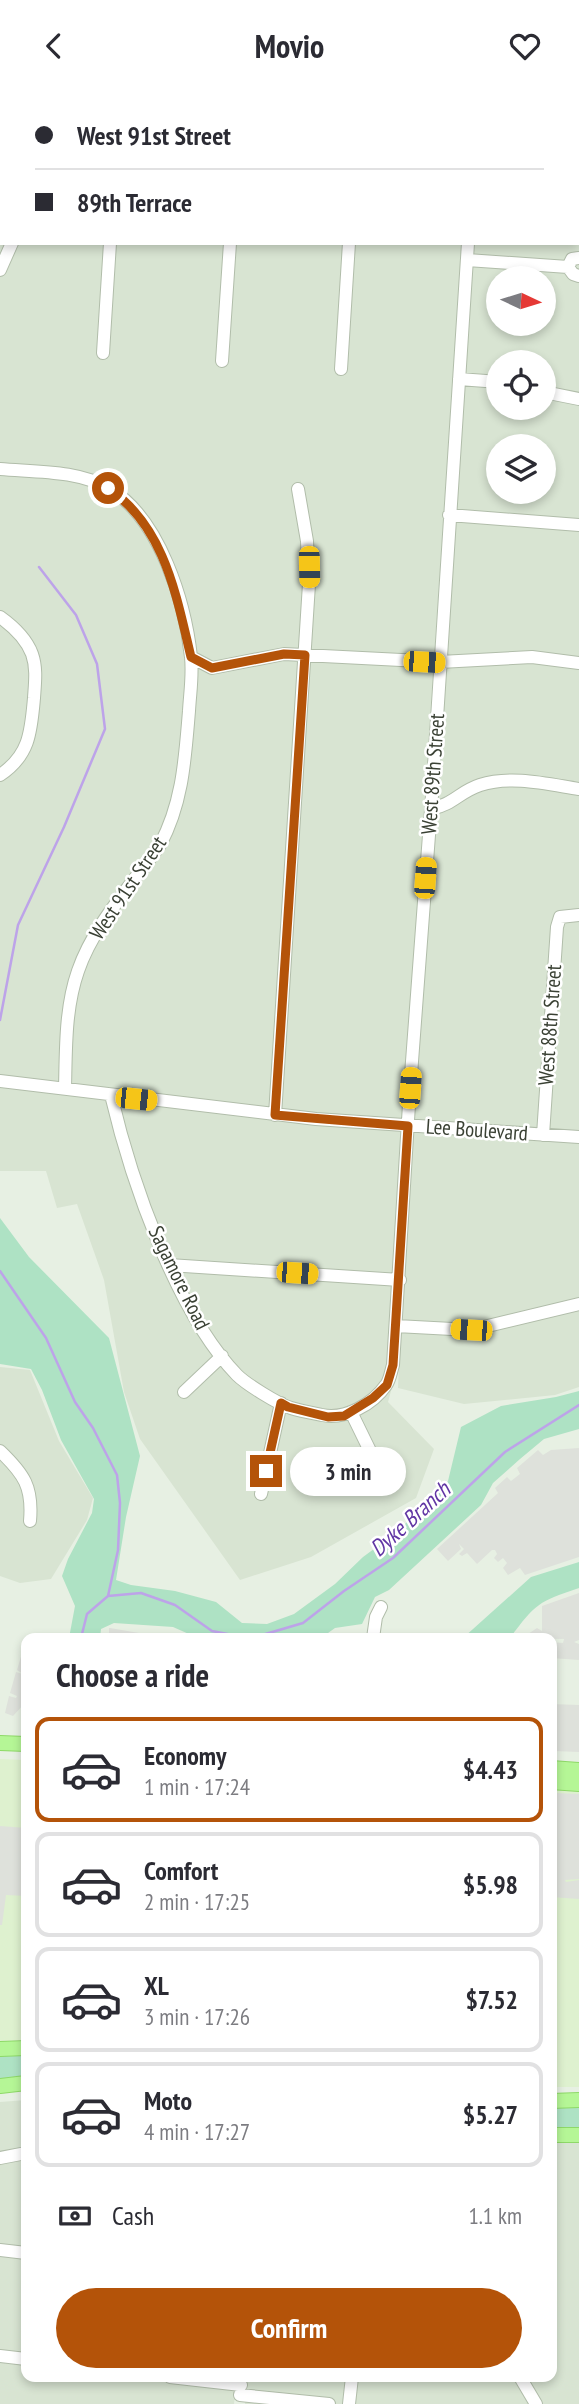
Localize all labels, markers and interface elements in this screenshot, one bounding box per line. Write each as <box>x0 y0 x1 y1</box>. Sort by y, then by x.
text: Movio <box>255 25 324 67</box>
icon: back <box>35 27 73 65</box>
icon: heart <box>506 27 544 65</box>
text: West 91st Street <box>77 119 231 152</box>
text: 89th Terrace <box>77 186 192 219</box>
north arrow <box>486 266 556 336</box>
map controls <box>486 266 556 504</box>
button: locate <box>486 350 556 420</box>
button: layers <box>486 434 556 504</box>
route start <box>92 472 124 504</box>
car <box>299 546 320 588</box>
car <box>403 650 446 674</box>
street label: West 89th Street <box>415 712 450 835</box>
street label: West 91st Street <box>83 831 172 945</box>
car <box>414 856 437 900</box>
street label: West 88th Street <box>532 963 567 1086</box>
car <box>399 1066 422 1110</box>
car <box>115 1086 158 1112</box>
street label: Lee Boulevard <box>425 1112 529 1147</box>
street label: Sagamore Road <box>143 1221 216 1334</box>
car <box>276 1261 319 1285</box>
car <box>450 1318 493 1342</box>
callout: 3 min <box>290 1447 406 1495</box>
route end <box>250 1455 282 1487</box>
text: 3 min <box>325 1457 371 1486</box>
water label: Dyke Branch <box>363 1474 457 1562</box>
text: Choose a ride <box>56 1654 209 1696</box>
icon: car <box>60 1738 123 1801</box>
text: Economy <box>144 1739 226 1772</box>
text: $4.43 <box>463 1753 518 1786</box>
text: 1 min · 17:24 <box>144 1772 250 1801</box>
icon: car <box>60 1853 123 1916</box>
text: Comfort <box>144 1854 218 1887</box>
text: $5.98 <box>463 1868 518 1901</box>
text: 2 min · 17:25 <box>144 1887 250 1916</box>
icon: car <box>60 1968 123 2031</box>
text: XL <box>144 1969 169 2002</box>
text: $7.52 <box>465 1983 518 2016</box>
text: 3 min · 17:26 <box>144 2002 250 2031</box>
icon: car <box>60 2083 123 2146</box>
text: Moto <box>144 2084 192 2117</box>
text: $5.27 <box>463 2098 518 2131</box>
text: 4 min · 17:27 <box>144 2117 250 2146</box>
icon: cash <box>56 2197 94 2235</box>
text: Cash <box>112 2199 154 2232</box>
text: 1.1 km <box>468 2201 522 2230</box>
button: Confirm <box>56 2288 522 2368</box>

